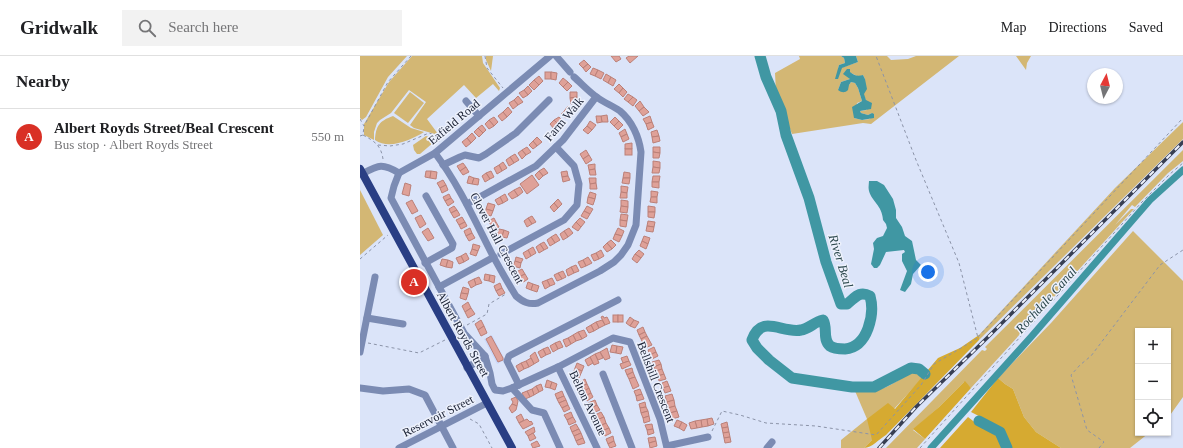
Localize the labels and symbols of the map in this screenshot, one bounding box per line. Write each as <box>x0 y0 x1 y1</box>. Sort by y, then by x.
north arrow <box>1087 68 1123 104</box>
street label: Farm Walk <box>542 94 586 144</box>
street label: Eafield Road <box>425 96 483 148</box>
street label: Clover Hall Crescent <box>467 190 527 287</box>
water label: River Beal <box>825 231 856 290</box>
your location <box>918 262 938 282</box>
water label: Rochdale Canal <box>1012 263 1080 337</box>
pin: A <box>401 267 427 297</box>
street label: Albert Royds Street <box>434 289 493 380</box>
street label: Bellshill Crescent <box>634 340 678 425</box>
street label: Belton Avenue <box>566 368 610 438</box>
street label: Reservoir Street <box>400 392 476 440</box>

